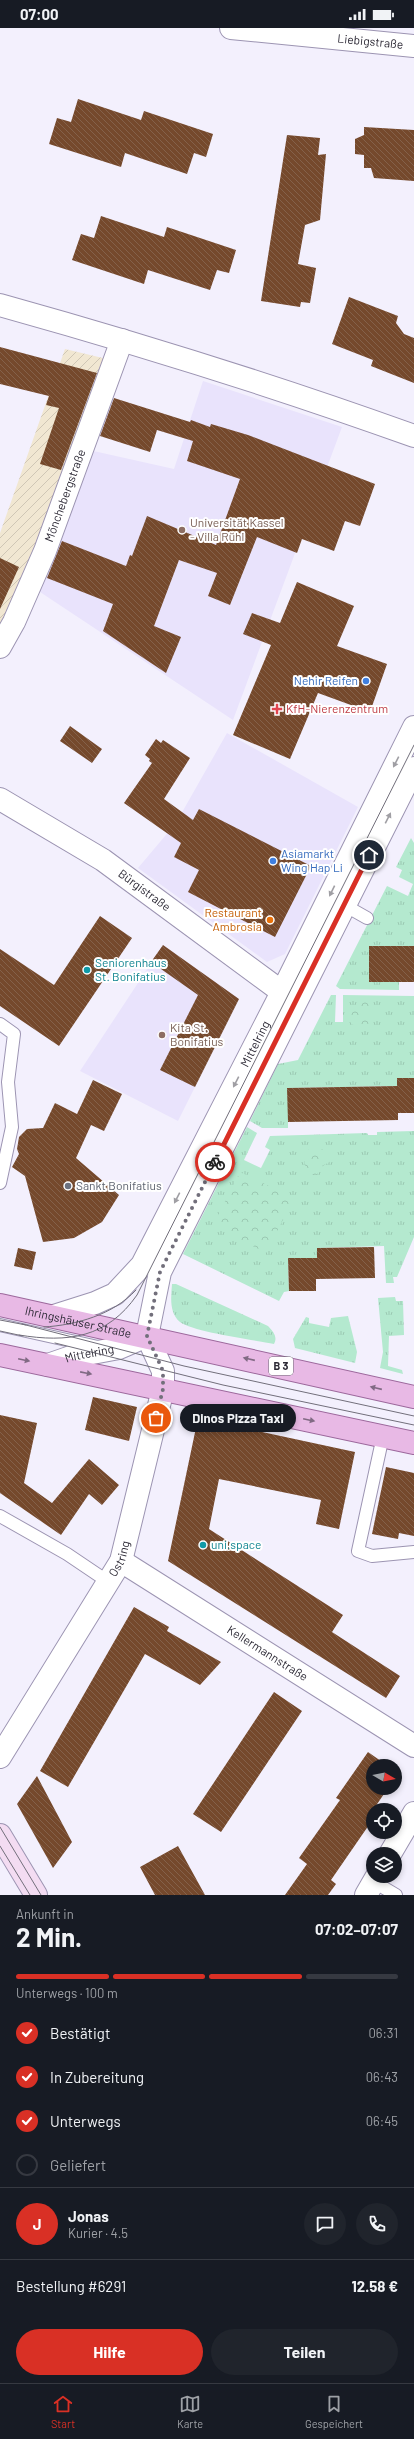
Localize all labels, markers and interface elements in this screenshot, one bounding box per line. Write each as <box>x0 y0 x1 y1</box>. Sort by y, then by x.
text: 07:00 <box>20 5 59 23</box>
street label: Liebigstraße <box>337 31 404 51</box>
street label: Mönchebergstraße <box>41 447 88 544</box>
place label: Universität Kassel - Villa Rühl <box>190 515 284 543</box>
marker: Universität Kassel - Villa Rühl <box>177 525 187 535</box>
place label: Nehir Reifen <box>294 673 358 687</box>
marker: Nehir Reifen <box>361 676 371 686</box>
place label: KfH-Nierenzentrum <box>286 701 388 715</box>
marker: KfH-Nierenzentrum <box>271 703 283 715</box>
one-way arrow <box>393 756 400 768</box>
one-way arrow <box>385 812 392 823</box>
pin <box>352 838 386 872</box>
icon: home <box>358 844 380 866</box>
place label: Asiamarkt Wing Hap Li <box>281 846 343 874</box>
marker: Asiamarkt Wing Hap Li <box>268 856 278 866</box>
street label: Bürgistraße <box>116 866 174 913</box>
one-way arrow <box>329 885 335 896</box>
place label: Restaurant Ambrosia <box>204 905 262 933</box>
marker: Restaurant Ambrosia <box>265 915 275 925</box>
place label: Seniorenhaus St. Bonifatius <box>95 955 167 983</box>
marker: Seniorenhaus St. Bonifatius <box>82 965 92 975</box>
street label: Mittelring <box>237 1018 272 1069</box>
place label: Kita St. Bonifatius <box>170 1020 224 1048</box>
marker: Kita St. Bonifatius <box>157 1030 167 1040</box>
one-way arrow <box>233 1076 239 1088</box>
courier <box>195 1142 235 1182</box>
icon: bike <box>204 1151 226 1173</box>
place label: Sankt Bonifatius <box>76 1178 162 1192</box>
marker: Sankt Bonifatius <box>63 1181 73 1191</box>
one-way arrow <box>173 1192 180 1204</box>
street label: Ihringshäuser Straße <box>24 1303 133 1340</box>
street label: Mittelring <box>62 1341 115 1365</box>
one-way arrow <box>243 1355 256 1361</box>
road number: B 3 <box>269 1357 293 1375</box>
one-way arrow <box>18 1358 30 1364</box>
one-way arrow <box>80 1370 93 1376</box>
one-way arrow <box>370 1385 382 1391</box>
pin <box>139 1401 173 1435</box>
callout: Dinos Pizza Taxi <box>180 1404 296 1432</box>
icon: bag <box>145 1407 167 1429</box>
text: Dinos Pizza Taxi <box>192 1410 284 1426</box>
one-way arrow <box>303 1418 316 1424</box>
place label: uni.space <box>211 1537 261 1551</box>
street label: Ostring <box>105 1539 132 1579</box>
marker: uni.space <box>198 1540 208 1550</box>
street label: Kellermannstraße <box>225 1622 311 1683</box>
north arrow <box>366 1759 402 1795</box>
map controls <box>366 1759 402 1883</box>
button: locate <box>366 1803 402 1839</box>
button: layers <box>366 1847 402 1883</box>
text: Ankunft in <box>16 1906 74 1922</box>
text: 07:02–07:07 <box>315 1920 398 1938</box>
text: 2 Min. <box>16 1921 82 1952</box>
text: Unterwegs · 100 m <box>16 1985 118 2001</box>
icon: check <box>16 2022 38 2044</box>
text: Bestätigt <box>50 2024 110 2042</box>
text: 06:31 <box>368 2025 398 2041</box>
icon: check <box>16 2066 38 2088</box>
text: In Zubereitung <box>50 2068 144 2086</box>
text: 06:43 <box>366 2069 398 2085</box>
icon: check <box>16 2110 38 2132</box>
text: Unterwegs <box>50 2112 121 2130</box>
text: 06:45 <box>366 2113 398 2129</box>
text: Geliefert <box>50 2156 106 2174</box>
button: chat <box>304 2203 346 2245</box>
button: phone <box>356 2203 398 2245</box>
text: Jonas <box>68 2207 109 2225</box>
text: J <box>33 2215 41 2233</box>
text: Kurier · 4.5 <box>68 2225 128 2241</box>
text: Bestellung #6291 <box>16 2277 126 2295</box>
text: 12.58 € <box>352 2277 398 2295</box>
button: Hilfe <box>16 2329 203 2375</box>
button: Teilen <box>211 2329 398 2375</box>
tab: Start <box>51 2393 75 2430</box>
tab: Karte <box>177 2393 203 2430</box>
tab: Gespeichert <box>305 2393 363 2430</box>

